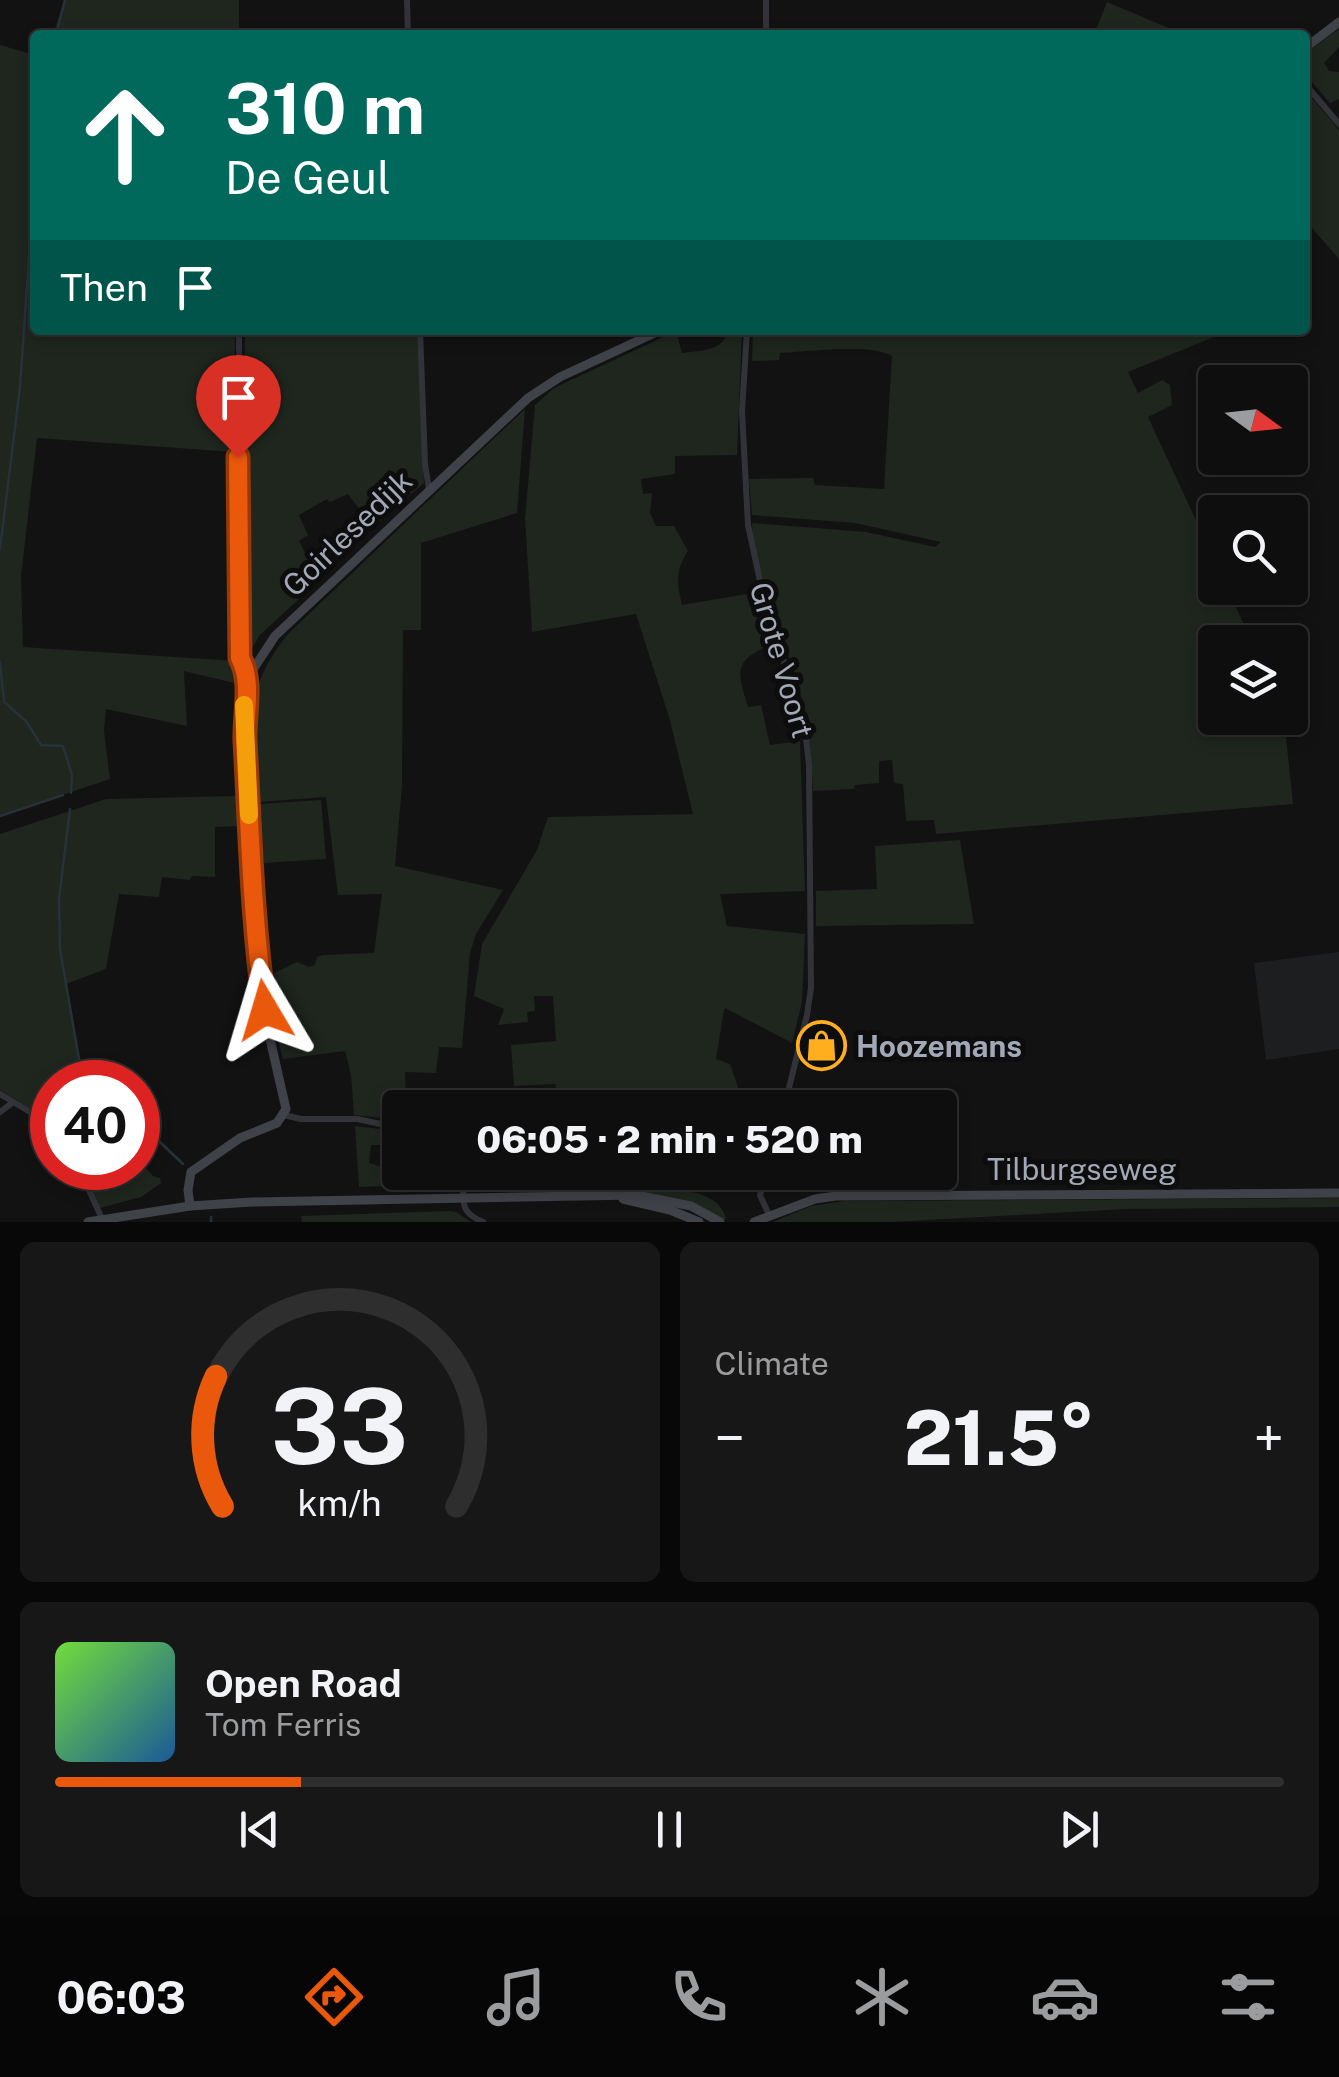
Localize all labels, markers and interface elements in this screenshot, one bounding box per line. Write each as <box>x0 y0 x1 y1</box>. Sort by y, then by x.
text: 310 m <box>225 67 425 150</box>
icon: ahead <box>60 70 190 200</box>
text: De Geul <box>225 151 391 204</box>
icon: arrive <box>168 260 223 315</box>
text: Then <box>60 265 148 310</box>
pin <box>196 355 281 458</box>
north arrow <box>1198 365 1308 475</box>
map controls <box>1198 365 1308 735</box>
icon: arrive <box>211 370 266 425</box>
street label: Goirlesedijk <box>275 462 419 604</box>
button: search <box>1198 495 1308 605</box>
street label: Grote Voort <box>743 578 821 742</box>
button: layers <box>1198 625 1308 735</box>
position arrow <box>213 958 317 1062</box>
shop icon: Hoozemans <box>795 1020 847 1072</box>
place label: Hoozemans <box>856 1028 1022 1064</box>
speed limit sign: 40 <box>30 1060 160 1190</box>
text: 06:05 · 2 min · 520 m <box>476 1117 863 1162</box>
street label: Tilburgseweg <box>987 1151 1177 1187</box>
text: Climate <box>715 1345 829 1382</box>
text: 33 <box>271 1365 409 1487</box>
text: 21.5° <box>904 1394 1095 1482</box>
text: − <box>715 1406 745 1470</box>
text: + <box>1254 1406 1284 1470</box>
text: km/h <box>298 1482 382 1524</box>
text: Open Road <box>205 1661 402 1706</box>
text: Tom Ferris <box>205 1706 361 1743</box>
icon: previous <box>232 1802 287 1857</box>
icon: pause <box>642 1802 697 1857</box>
icon: next <box>1052 1802 1107 1857</box>
icon: directions <box>299 1962 369 2032</box>
icon: music <box>481 1962 551 2032</box>
icon: phone <box>664 1962 734 2032</box>
icon: climate <box>847 1962 917 2032</box>
icon: car <box>1030 1962 1100 2032</box>
icon: filters <box>1213 1962 1283 2032</box>
text: 06:03 <box>56 1971 186 2024</box>

